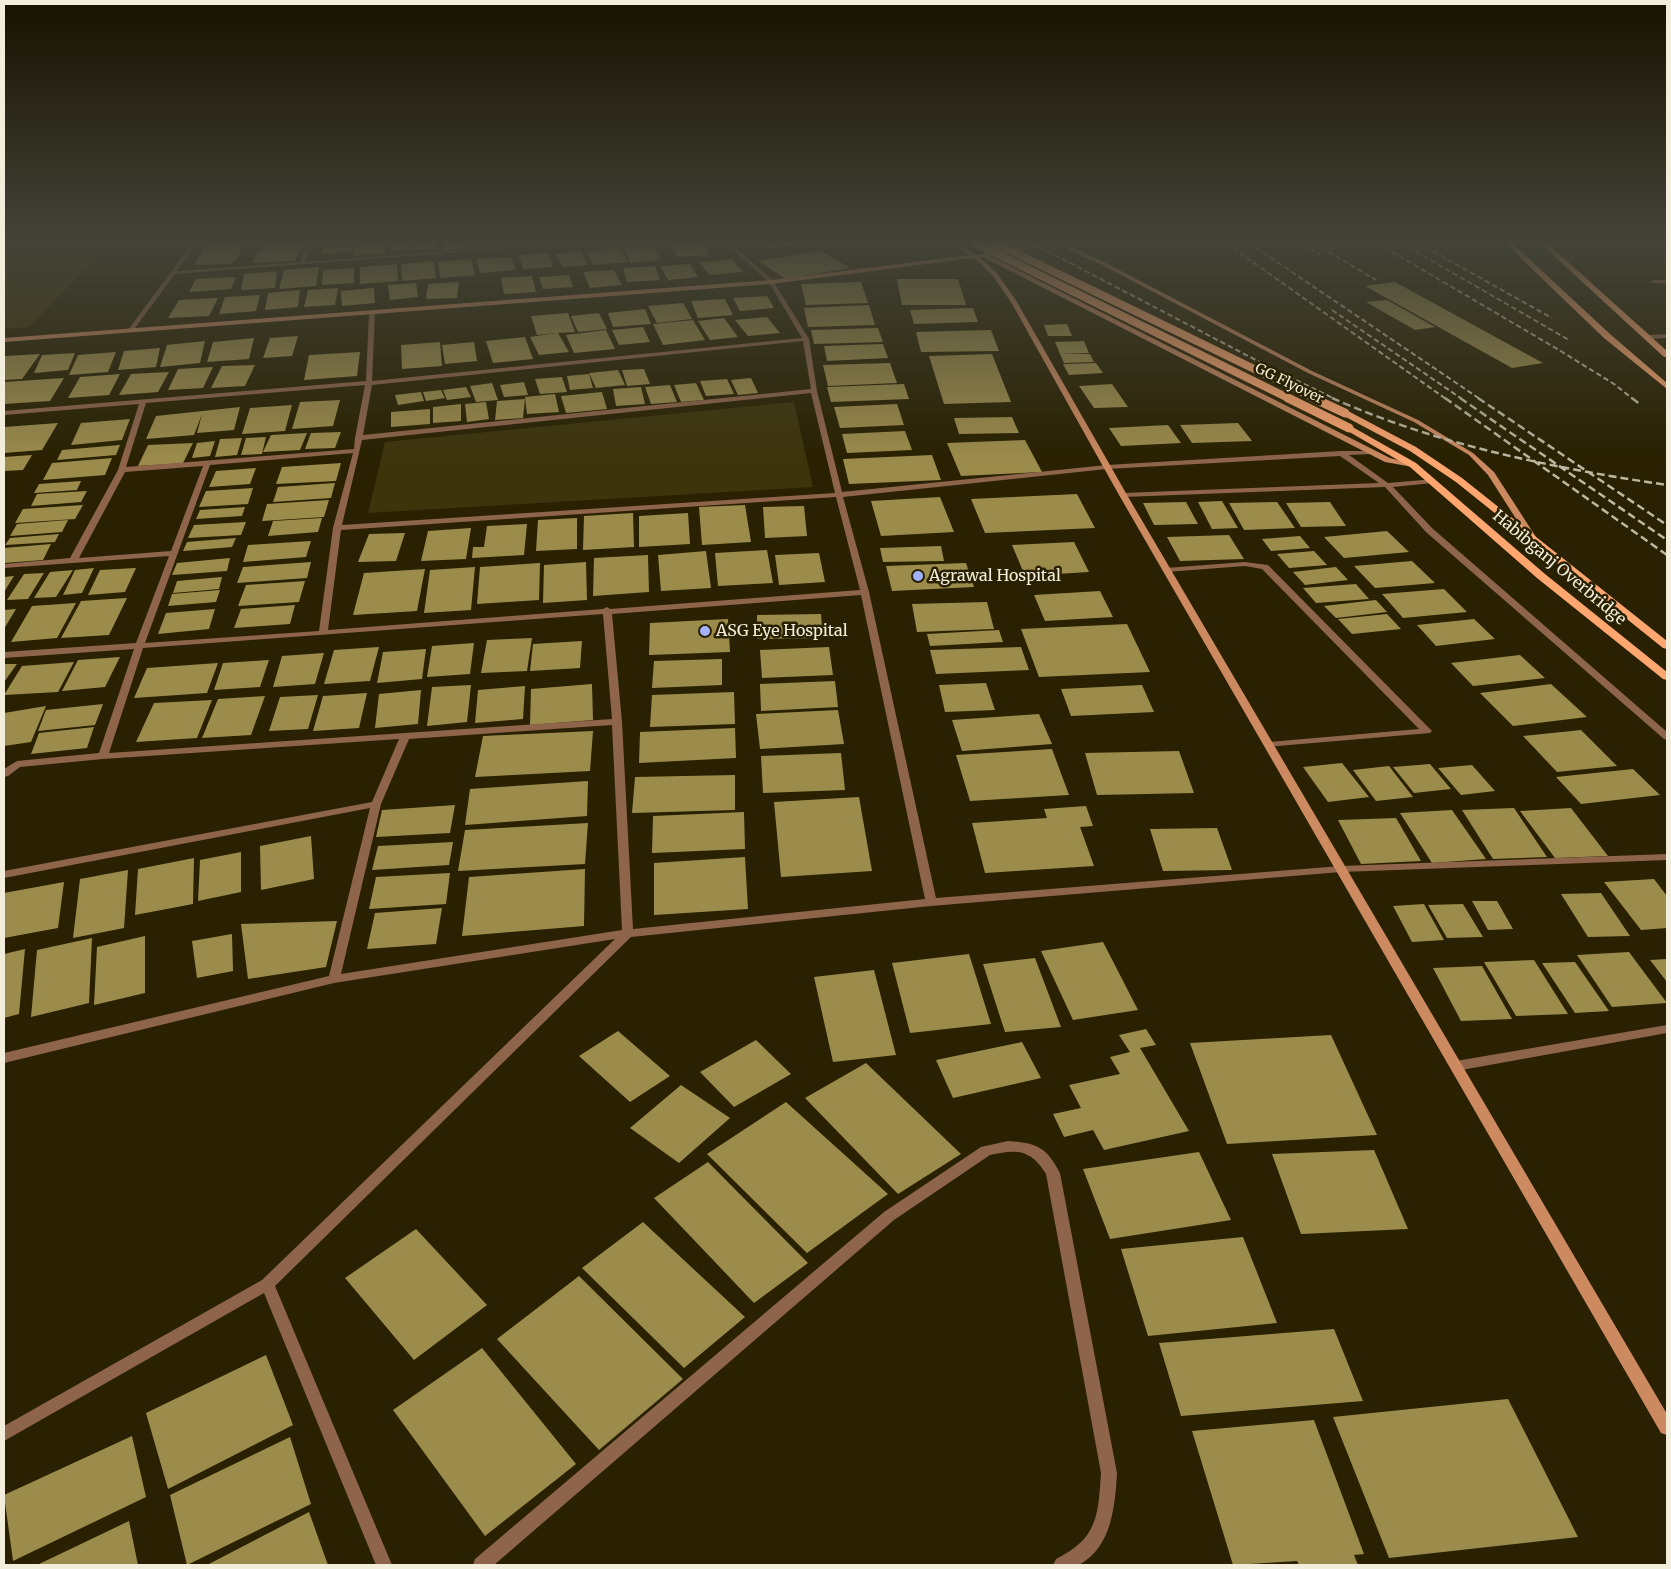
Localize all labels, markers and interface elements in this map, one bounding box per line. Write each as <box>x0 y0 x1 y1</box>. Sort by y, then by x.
street label: GG Flyover <box>1252 360 1326 408</box>
street label: Habibganj Overbridge <box>1488 507 1630 629</box>
place label: Agrawal Hospital <box>929 566 1061 586</box>
marker: Agrawal Hospital <box>911 569 925 583</box>
place label: ASG Eye Hospital <box>716 621 848 641</box>
marker: ASG Eye Hospital <box>698 624 712 638</box>

